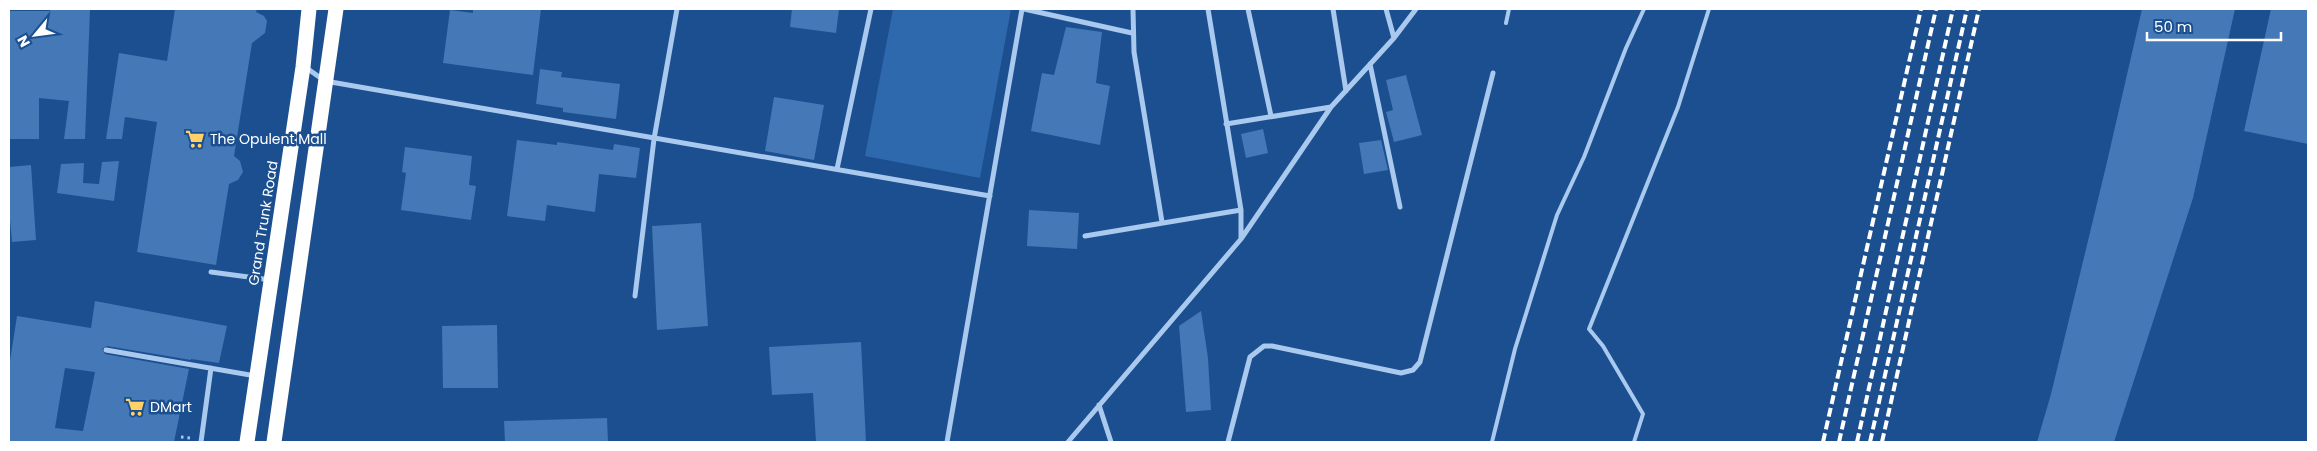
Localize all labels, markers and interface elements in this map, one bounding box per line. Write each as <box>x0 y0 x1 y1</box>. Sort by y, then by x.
north arrow <box>10 10 60 60</box>
scale bar <box>2147 10 2281 42</box>
text: 50 m <box>2154 16 2192 37</box>
text: N <box>12 32 35 51</box>
supermarket icon: The Opulent Mall <box>184 128 206 150</box>
place label: The Opulent Mall <box>210 129 327 149</box>
street label: Grand Trunk Road <box>243 159 283 287</box>
supermarket icon: DMart <box>124 396 146 418</box>
place label: DMart <box>150 397 192 417</box>

